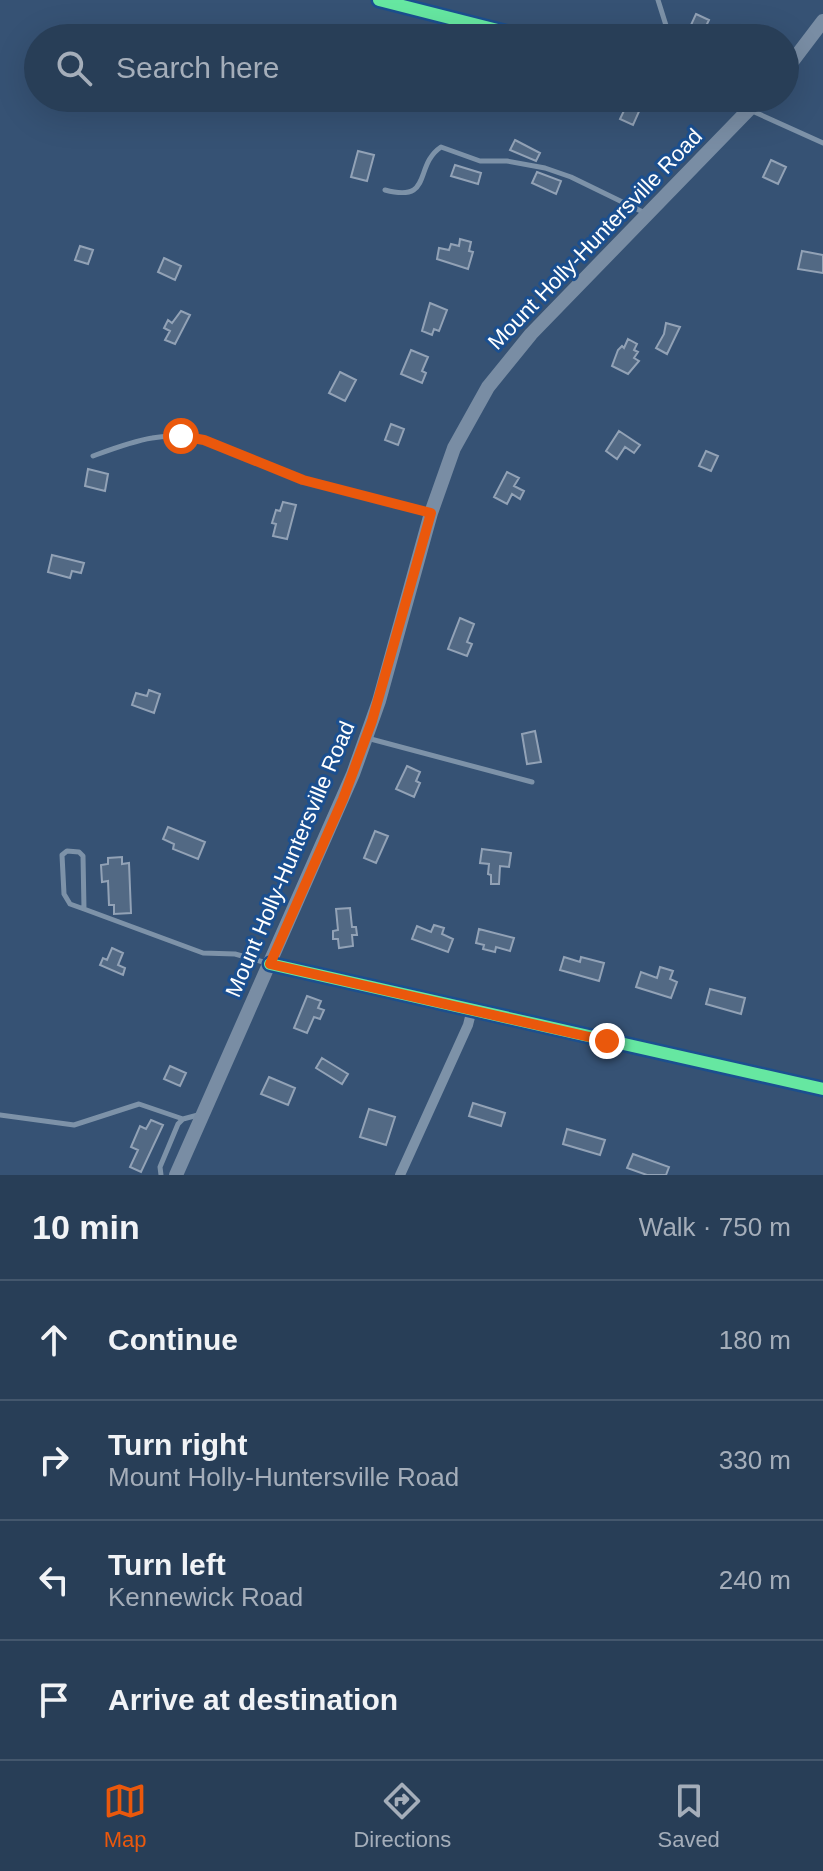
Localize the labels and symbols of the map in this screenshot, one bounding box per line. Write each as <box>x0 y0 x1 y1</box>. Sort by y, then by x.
street label: Mount Holly-Huntersville Road <box>483 123 707 355</box>
route start <box>163 418 199 454</box>
street label: Mount Holly-Huntersville Road <box>220 717 360 1001</box>
route end <box>589 1023 625 1059</box>

